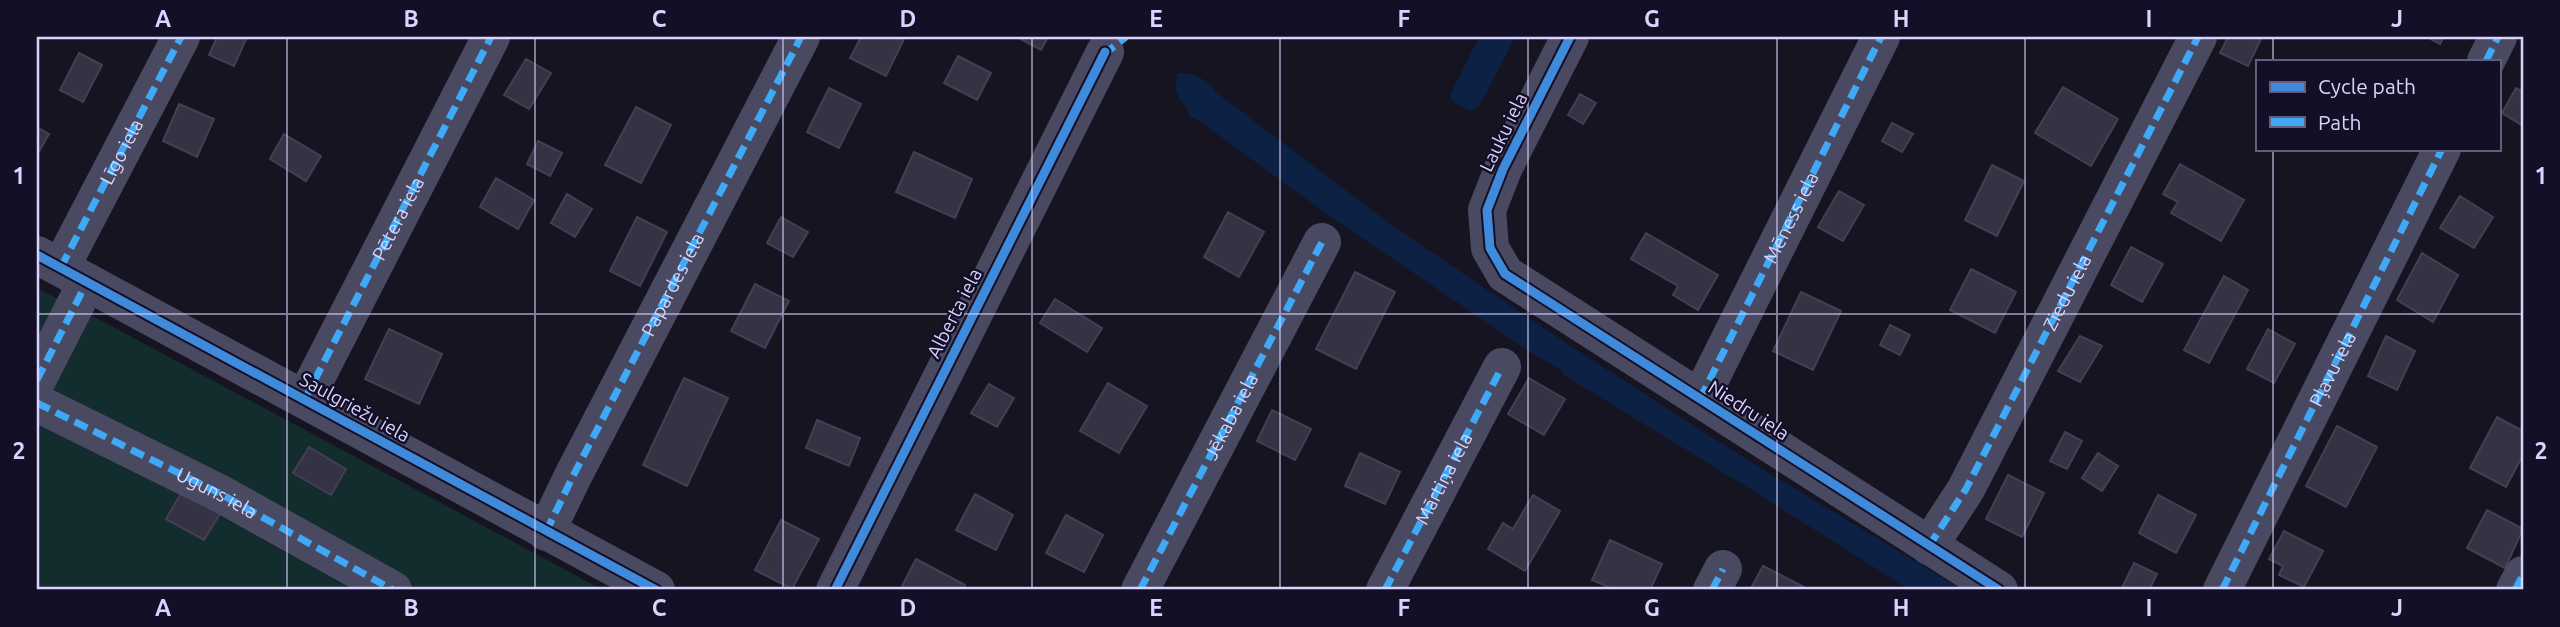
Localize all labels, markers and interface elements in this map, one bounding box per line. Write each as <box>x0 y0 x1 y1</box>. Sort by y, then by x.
text: A <box>155 6 171 31</box>
text: B <box>403 6 419 31</box>
text: C <box>652 6 667 31</box>
text: D <box>900 6 916 31</box>
text: E <box>1149 6 1163 31</box>
text: F <box>1398 6 1411 31</box>
text: G <box>1644 6 1660 31</box>
text: H <box>1893 6 1909 31</box>
text: I <box>2146 6 2152 31</box>
text: J <box>2391 6 2403 31</box>
legend <box>2256 60 2500 150</box>
text: Cycle path <box>2318 74 2416 98</box>
street label: Lauku iela <box>1474 89 1532 175</box>
text: Path <box>2318 110 2361 134</box>
street label: Līgo iela <box>95 115 147 188</box>
text: 1 <box>13 163 25 188</box>
text: 1 <box>2535 163 2547 188</box>
street label: Mēness iela <box>1759 168 1823 267</box>
street label: Pētera iela <box>367 173 428 264</box>
street label: Papardes iela <box>637 229 708 340</box>
street label: Ziedu iela <box>2038 251 2096 334</box>
street label: Alberta iela <box>922 265 986 361</box>
street label: Pļavu iela <box>2304 328 2360 410</box>
street label: Saulgriežu iela <box>296 368 414 446</box>
street label: Jēkaba iela <box>1199 369 1262 463</box>
street label: Niedru iela <box>1704 376 1794 444</box>
street label: Mārtiņa iela <box>1410 429 1477 528</box>
text: 2 <box>13 438 25 463</box>
text: 2 <box>2535 438 2547 463</box>
street label: Uguns iela <box>173 463 261 523</box>
text: A <box>155 595 171 620</box>
text: B <box>403 595 419 620</box>
text: C <box>652 595 667 620</box>
text: D <box>900 595 916 620</box>
text: E <box>1149 595 1163 620</box>
text: F <box>1398 595 1411 620</box>
text: G <box>1644 595 1660 620</box>
text: H <box>1893 595 1909 620</box>
text: I <box>2146 595 2152 620</box>
text: J <box>2391 595 2403 620</box>

